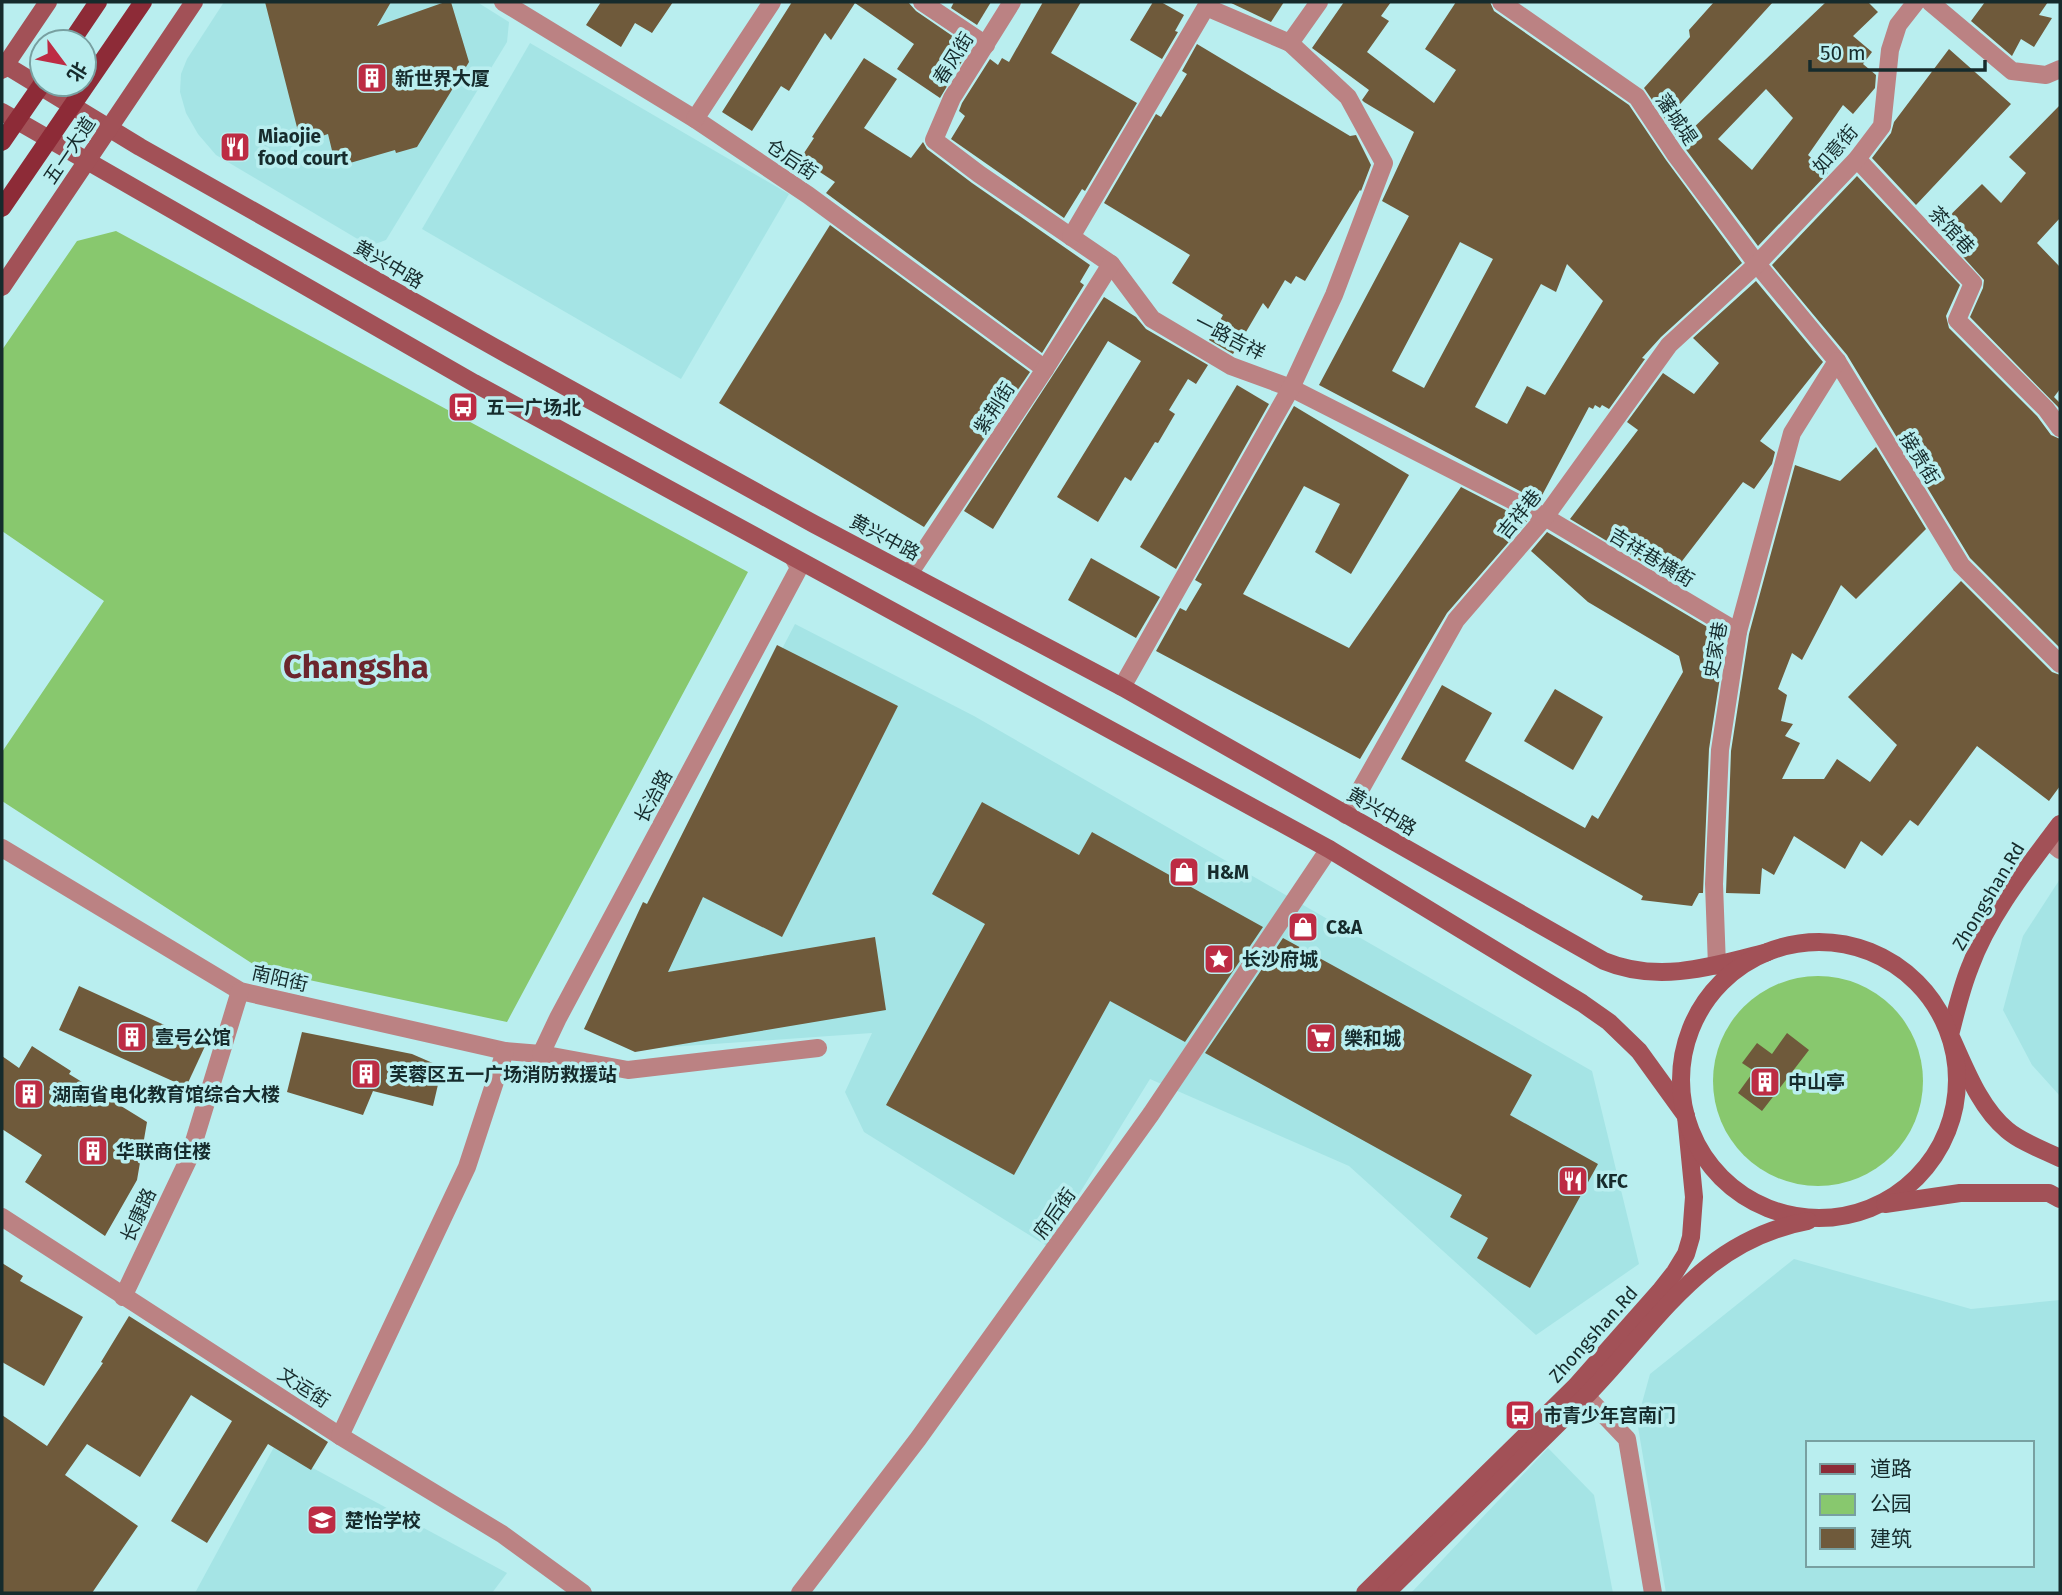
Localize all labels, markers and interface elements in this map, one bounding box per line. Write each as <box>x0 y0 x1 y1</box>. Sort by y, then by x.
north arrow <box>28 28 98 98</box>
street label: 春风街 <box>929 28 978 89</box>
scale bar <box>1810 28 1985 72</box>
text: 50 m <box>1820 40 1866 66</box>
text: 北 <box>62 58 92 86</box>
building icon: 新世界大厦 <box>355 61 389 95</box>
place label: 新世界大厦 <box>395 67 490 90</box>
street label: 藩城堤 <box>1651 89 1702 149</box>
street label: 五一大道 <box>39 112 100 188</box>
street label: 如意街 <box>1808 120 1863 178</box>
place label: Miaojie food court <box>258 125 349 170</box>
restaurant icon: Miaojie food court <box>218 130 252 164</box>
street label: 仓后街 <box>762 134 822 185</box>
street label: 茶馆巷 <box>1924 202 1979 259</box>
street label: 黄兴中路 <box>350 235 427 293</box>
street label: 一路吉祥 <box>1191 310 1269 365</box>
street label: 紫荆街 <box>969 378 1020 438</box>
bus stop icon: 五一广场北 <box>446 390 480 424</box>
place label: 五一广场北 <box>486 396 581 419</box>
street label: 接贵街 <box>1895 428 1944 489</box>
street label: 吉祥巷 <box>1493 485 1546 544</box>
street label: 黄兴中路 <box>846 509 924 565</box>
street label: 吉祥巷横街 <box>1605 523 1698 592</box>
street label: 史家巷 <box>1699 620 1732 680</box>
district label: Changsha <box>283 647 429 687</box>
street label: 长治路 <box>630 766 677 827</box>
street label: 黄兴中路 <box>1343 782 1420 840</box>
street label: Zhongshan.Rd <box>1947 838 2030 954</box>
shop icon: H&M <box>1167 855 1201 889</box>
place label: H&M <box>1207 861 1249 884</box>
shop icon: C&A <box>1286 910 1320 944</box>
place label: C&A <box>1326 916 1363 939</box>
place icon: 长沙府城 <box>1202 942 1236 976</box>
place label: 长沙府城 <box>1242 948 1318 971</box>
street label: 南阳街 <box>250 961 310 996</box>
building icon: 壹号公馆 <box>115 1020 149 1054</box>
supermarket icon: 樂和城 <box>1304 1021 1338 1055</box>
place label: 壹号公馆 <box>155 1026 231 1049</box>
place label: 樂和城 <box>1344 1027 1401 1050</box>
building icon: 芙蓉区五一广场消防救援站 <box>349 1057 383 1091</box>
place label: 芙蓉区五一广场消防救援站 <box>389 1063 617 1086</box>
building icon: 中山亭 <box>1748 1065 1782 1099</box>
place label: 中山亭 <box>1788 1071 1845 1094</box>
building icon: 湖南省电化教育馆综合大楼 <box>12 1077 46 1111</box>
place label: 湖南省电化教育馆综合大楼 <box>52 1083 280 1106</box>
building icon: 华联商住楼 <box>76 1134 110 1168</box>
place label: 华联商住楼 <box>116 1140 211 1163</box>
restaurant icon: KFC <box>1556 1164 1590 1198</box>
place label: KFC <box>1596 1170 1628 1193</box>
street label: 府后街 <box>1028 1183 1080 1243</box>
street label: 长康路 <box>116 1185 161 1246</box>
street label: Zhongshan.Rd <box>1544 1281 1643 1387</box>
street label: 文运街 <box>274 1362 334 1413</box>
bus stop icon: 市青少年宫南门 <box>1503 1398 1537 1432</box>
place label: 市青少年宫南门 <box>1543 1404 1676 1427</box>
legend <box>1806 1441 2034 1567</box>
text: 道路 <box>1870 1456 1912 1482</box>
text: 公园 <box>1870 1491 1912 1517</box>
school or university icon: 楚怡学校 <box>305 1503 339 1537</box>
place label: 楚怡学校 <box>345 1509 421 1532</box>
text: 建筑 <box>1870 1526 1912 1552</box>

